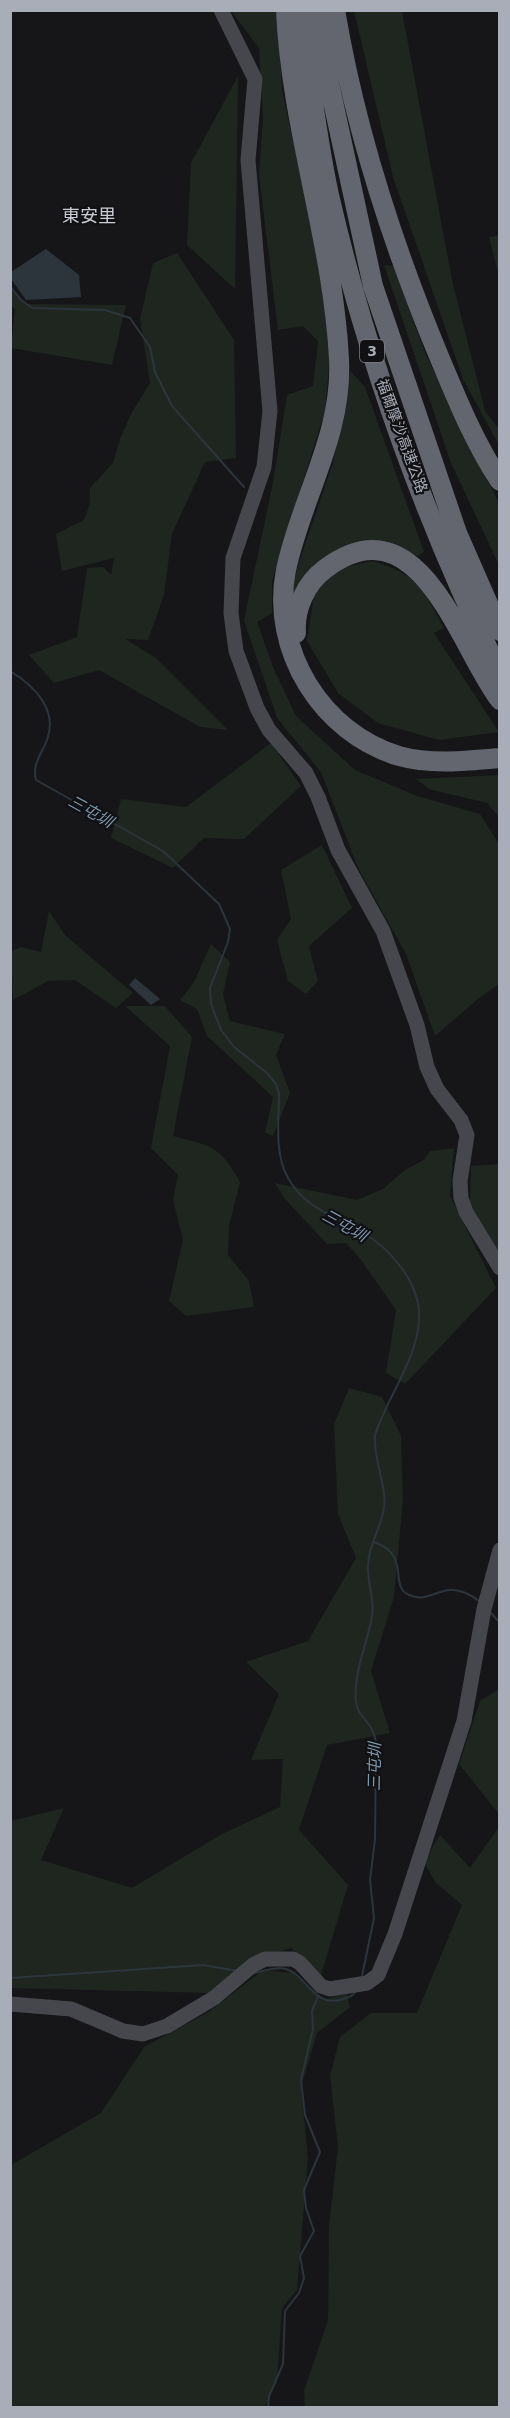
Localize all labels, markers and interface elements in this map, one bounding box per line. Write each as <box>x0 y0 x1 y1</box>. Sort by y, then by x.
district label: 東安里 <box>62 205 116 226</box>
road number: 3 <box>360 340 384 362</box>
street label: 福爾摩沙高速公路 <box>373 377 431 495</box>
water label: 三屯圳 <box>65 791 118 832</box>
water label: 三屯圳 <box>319 1205 372 1246</box>
water label: 三屯圳 <box>365 1741 384 1791</box>

